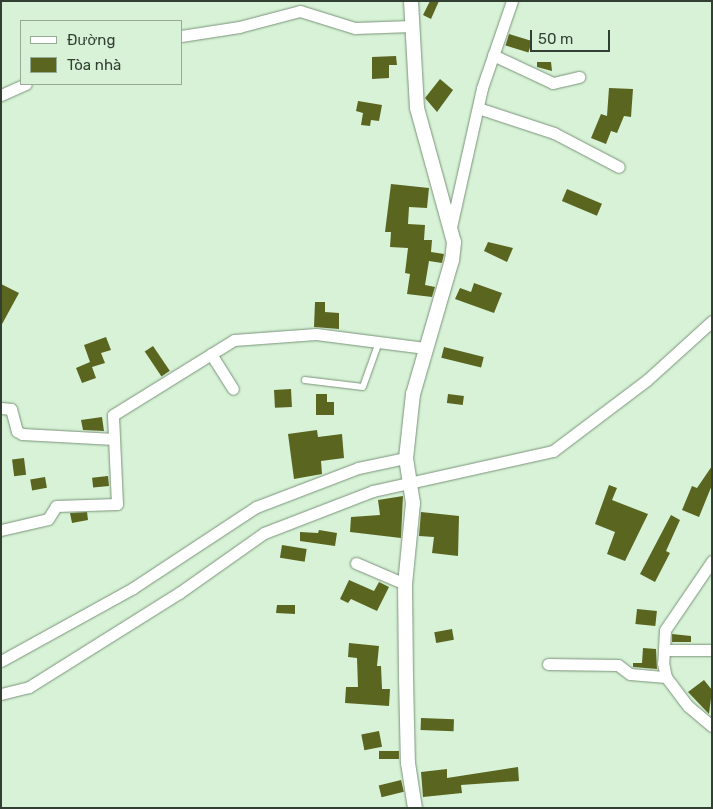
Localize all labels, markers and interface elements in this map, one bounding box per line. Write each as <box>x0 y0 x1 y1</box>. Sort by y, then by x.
legend <box>20 20 182 85</box>
scale bar <box>533 20 613 52</box>
text: 50 m <box>538 30 573 48</box>
text: Đường <box>67 31 115 49</box>
text: Tòa nhà <box>67 56 121 74</box>

